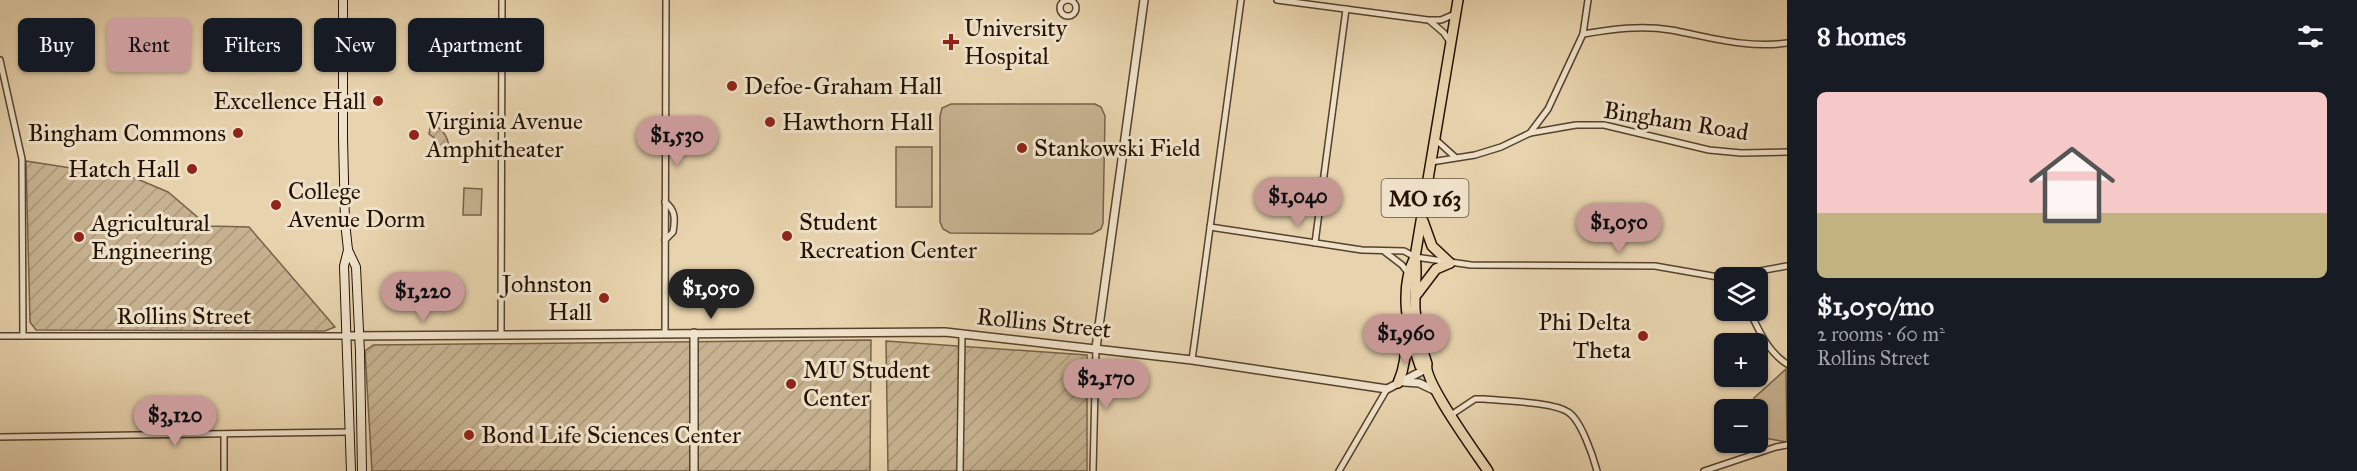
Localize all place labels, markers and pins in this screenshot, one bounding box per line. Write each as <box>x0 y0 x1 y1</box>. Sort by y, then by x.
place label: University Hospital <box>964 13 1068 71</box>
marker: University Hospital <box>942 33 960 51</box>
place label: Defoe-Graham Hall <box>744 71 943 101</box>
marker: Defoe-Graham Hall <box>725 79 739 93</box>
place label: Excellence Hall <box>213 86 367 116</box>
marker: Excellence Hall <box>371 94 385 108</box>
place label: Virginia Avenue Amphitheater <box>425 106 583 164</box>
place label: Hawthorn Hall <box>782 107 934 137</box>
marker: Hawthorn Hall <box>763 115 777 129</box>
pin: $1,530 <box>628 116 726 167</box>
place label: Bingham Commons <box>28 118 226 148</box>
marker: Bingham Commons <box>231 126 245 140</box>
marker: Virginia Avenue Amphitheater <box>407 128 421 142</box>
place label: Stankowski Field <box>1034 133 1200 163</box>
marker: Stankowski Field <box>1015 141 1029 155</box>
place label: Hatch Hall <box>68 154 181 184</box>
marker: Hatch Hall <box>185 162 199 176</box>
place label: College Avenue Dorm <box>287 176 426 234</box>
pin: $1,040 <box>1249 177 1347 228</box>
marker: College Avenue Dorm <box>269 198 283 212</box>
pin: $1,050 <box>1570 203 1668 254</box>
place label: Student Recreation Center <box>799 207 977 265</box>
place label: Agricultural Engineering <box>90 208 213 266</box>
marker: Student Recreation Center <box>780 229 794 243</box>
marker: Agricultural Engineering <box>72 230 86 244</box>
place label: Johnston Hall <box>499 269 593 327</box>
pin: $1,050 <box>662 269 760 320</box>
pin: $1,220 <box>374 272 472 323</box>
marker: Johnston Hall <box>597 291 611 305</box>
place label: Phi Delta Theta <box>1538 307 1632 365</box>
pin: $1,960 <box>1357 314 1455 365</box>
marker: Phi Delta Theta <box>1636 329 1650 343</box>
place label: MU Student Center <box>803 355 931 413</box>
pin: $2,170 <box>1057 359 1155 410</box>
marker: MU Student Center <box>784 377 798 391</box>
pin: $3,120 <box>126 396 224 447</box>
place label: Bond Life Sciences Center <box>481 420 741 450</box>
marker: Bond Life Sciences Center <box>462 428 476 442</box>

